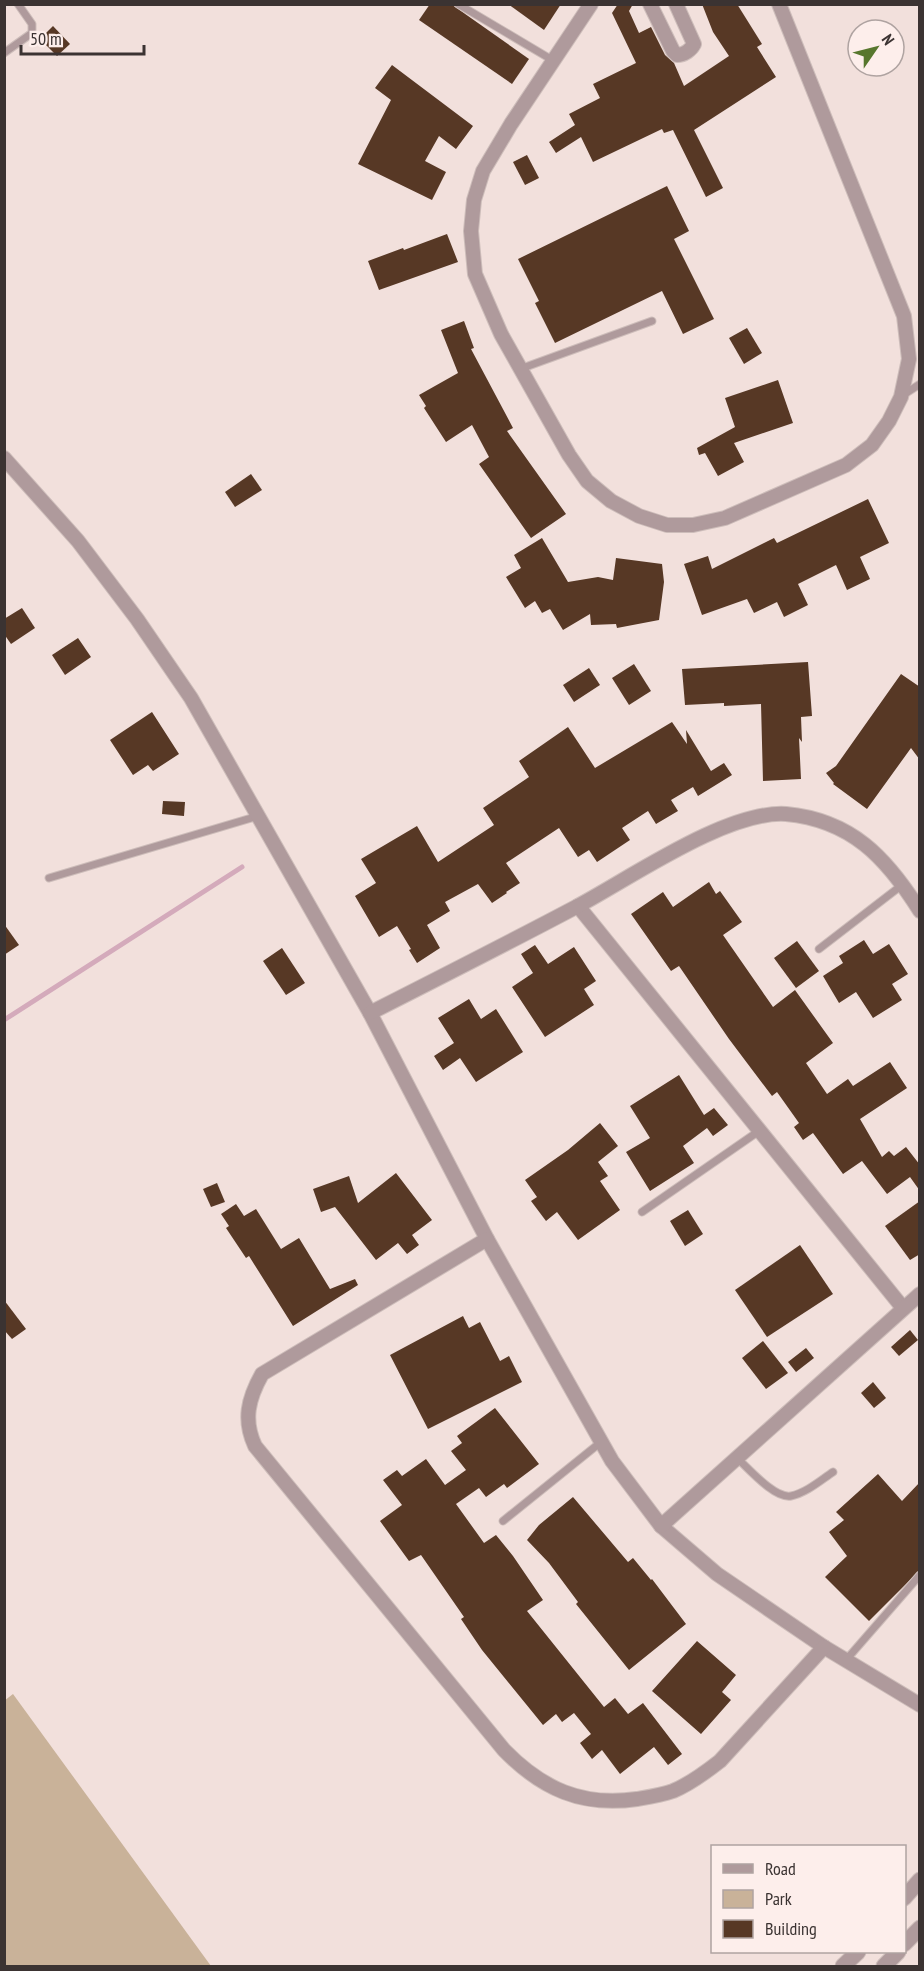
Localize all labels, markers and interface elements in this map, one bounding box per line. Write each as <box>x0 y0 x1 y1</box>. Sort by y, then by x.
scale bar <box>21 18 144 56</box>
north arrow <box>846 18 906 78</box>
text: 50 m <box>30 27 62 50</box>
text: N <box>878 30 899 49</box>
legend <box>711 1845 906 1953</box>
text: Road <box>765 1857 796 1880</box>
text: Park <box>765 1887 792 1910</box>
text: Building <box>765 1917 817 1940</box>

